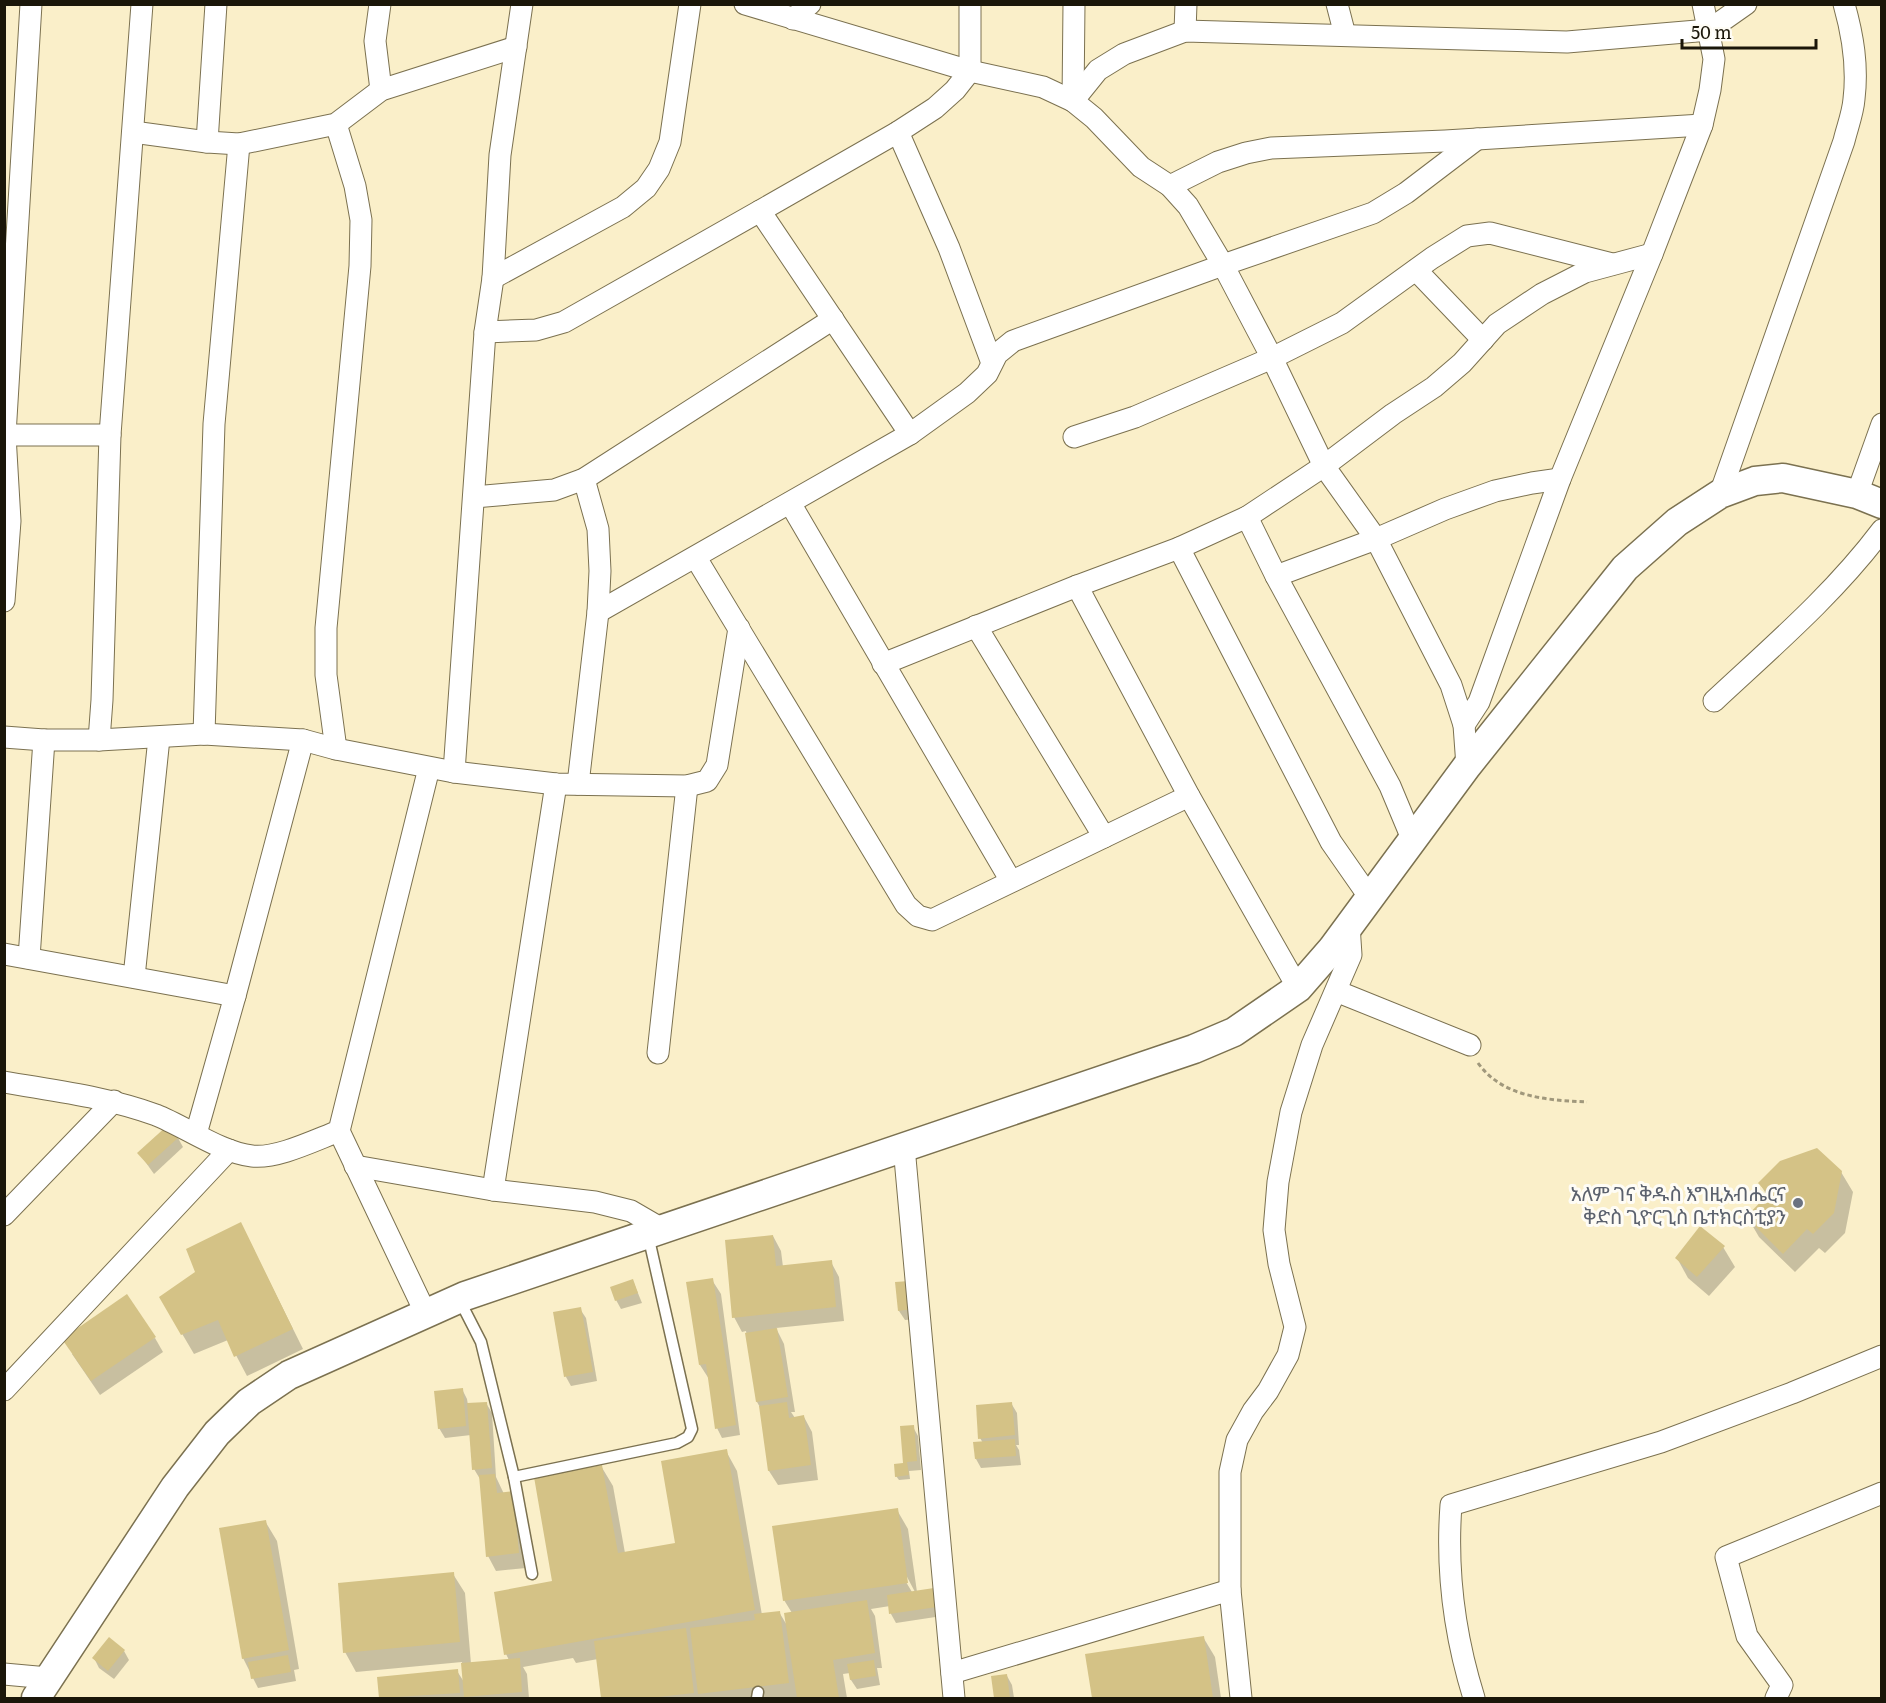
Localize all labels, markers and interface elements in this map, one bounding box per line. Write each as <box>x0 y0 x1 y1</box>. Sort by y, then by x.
scale bar <box>1682 12 1816 50</box>
text: 50 m <box>1691 18 1732 45</box>
place label: አለም ገና ቅዱስ እግዚአብሔርና ቅድስ ጊዮርጊስ ቤተክርስቲያን <box>1570 1177 1786 1230</box>
marker: አለም ገና ቅዱስ እግዚአብሔርና ቅድስ ጊዮርጊስ ቤተክርስቲያን <box>1791 1196 1805 1210</box>

